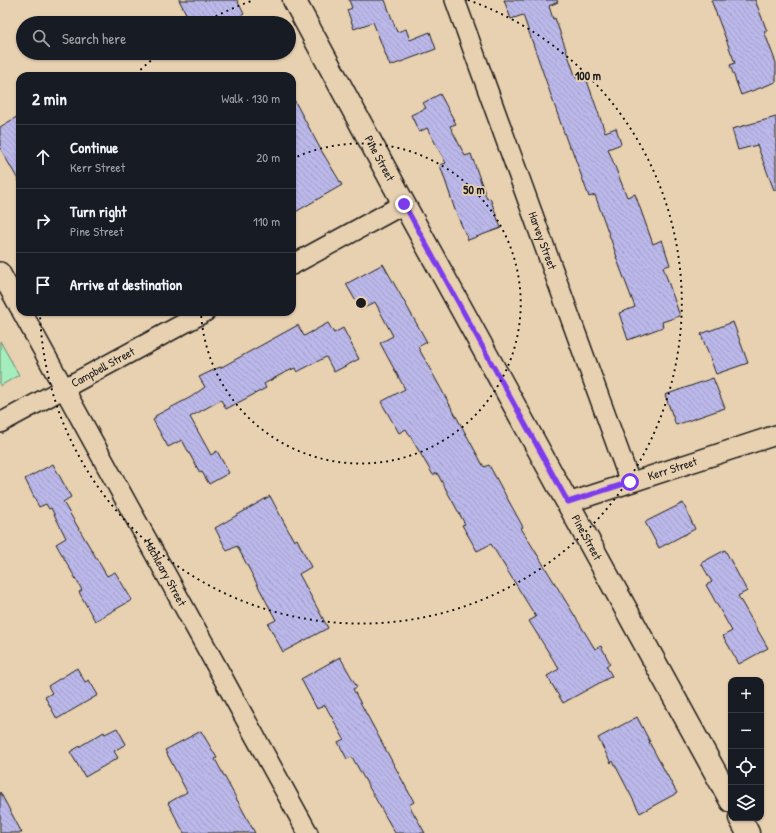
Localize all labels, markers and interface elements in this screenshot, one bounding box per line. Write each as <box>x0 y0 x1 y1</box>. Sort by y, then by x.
search box <box>16 16 296 60</box>
icon: search <box>30 27 52 49</box>
text: Search here <box>62 28 126 49</box>
text: 100 m <box>575 67 601 84</box>
text: 2 min <box>32 87 67 110</box>
text: Walk · 130 m <box>221 89 280 107</box>
street label: Pine Street <box>361 132 399 185</box>
text: Continue <box>70 137 118 158</box>
icon: ahead <box>32 146 54 168</box>
text: 20 m <box>256 148 280 166</box>
text: Kerr Street <box>70 158 125 176</box>
text: 50 m <box>463 181 485 198</box>
route end <box>395 195 413 213</box>
text: Turn right <box>70 201 126 222</box>
street label: Harvey Street <box>525 209 561 273</box>
icon: right <box>32 210 54 232</box>
text: 110 m <box>253 212 280 230</box>
text: Pine Street <box>70 222 123 240</box>
icon: arrive <box>32 274 54 296</box>
text: Arrive at destination <box>70 274 182 295</box>
centre of rings <box>354 296 368 310</box>
street label: Campbell Street <box>68 342 138 391</box>
street label: Kerr Street <box>645 452 700 484</box>
route start <box>621 473 639 491</box>
street label: Pine Street <box>568 511 607 564</box>
street label: Machleary Street <box>140 535 191 610</box>
map controls <box>728 677 764 821</box>
button: + <box>728 677 764 713</box>
button: − <box>728 713 764 749</box>
button: locate <box>728 749 764 785</box>
button: layers <box>728 785 764 821</box>

